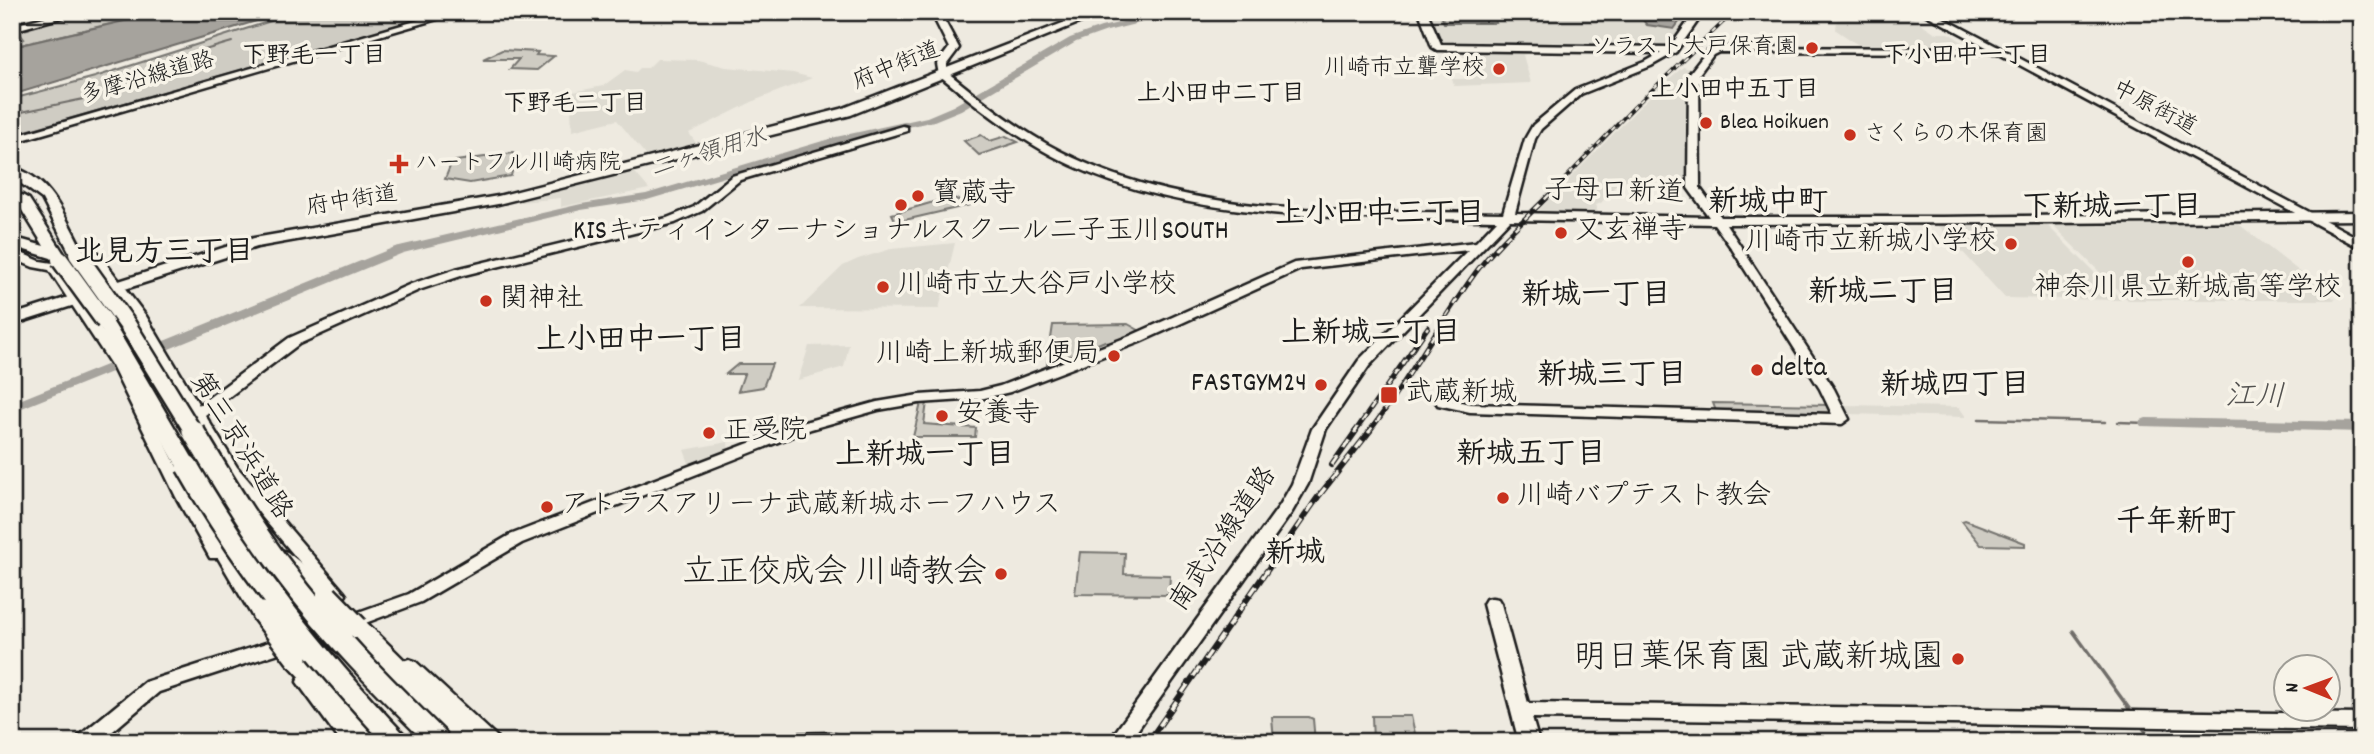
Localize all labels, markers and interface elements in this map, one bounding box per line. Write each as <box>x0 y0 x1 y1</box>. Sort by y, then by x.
place label: ソラスト大戸保育園 <box>1590 32 1798 65</box>
street label: 府中街道 <box>848 34 946 100</box>
district label: 下野毛一丁目 <box>242 40 386 74</box>
marker: ソラスト大戸保育園 <box>1804 40 1820 56</box>
district label: 下小田中一丁目 <box>1883 40 2051 74</box>
street label: 多摩沿線道路 <box>77 44 219 114</box>
place label: 川崎市立聾学校 <box>1324 53 1485 86</box>
marker: 川崎市立聾学校 <box>1491 61 1507 77</box>
street label: 中原街道 <box>2106 73 2202 145</box>
district label: 上小田中五丁目 <box>1651 74 1819 108</box>
district label: 上小田中二丁目 <box>1137 78 1305 112</box>
district label: 下野毛二丁目 <box>503 88 647 122</box>
place label: Blea Hoikuen <box>1720 107 1829 140</box>
marker: Blea Hoikuen <box>1698 115 1714 131</box>
place label: さくらの木保育園 <box>1864 119 2048 152</box>
water label: 二ヶ領用水 <box>647 120 771 188</box>
marker: さくらの木保育園 <box>1842 127 1858 143</box>
place label: ハートフル川崎病院 <box>415 148 621 181</box>
marker: ハートフル川崎病院 <box>389 154 409 174</box>
street label: 子母口新道 <box>1544 173 1684 215</box>
place label: 寳蔵寺 <box>932 176 1016 216</box>
street label: 府中街道 <box>304 179 400 225</box>
district label: 新城中町 <box>1708 183 1828 226</box>
marker: 寳蔵寺 <box>910 188 926 204</box>
district label: 下新城一丁目 <box>2022 188 2202 231</box>
district label: 上小田中三丁目 <box>1275 195 1485 238</box>
marker: KISキティインターナショナルスクール二子玉川SOUTH <box>893 197 909 213</box>
place label: KISキティインターナショナルスクール二子玉川SOUTH <box>573 213 1229 253</box>
place label: 又玄禅寺 <box>1575 213 1687 253</box>
place label: 川崎市立新城小学校 <box>1745 224 1997 264</box>
marker: 又玄禅寺 <box>1553 225 1569 241</box>
district label: 北見方三丁目 <box>74 233 254 276</box>
marker: 川崎市立新城小学校 <box>2003 236 2019 252</box>
marker: 神奈川県立新城高等学校 <box>2180 254 2196 270</box>
place label: 川崎市立大谷戸小学校 <box>897 267 1177 307</box>
place label: 神奈川県立新城高等学校 <box>2034 270 2342 310</box>
district label: 新城二丁目 <box>1808 273 1958 316</box>
district label: 新城一丁目 <box>1521 276 1671 319</box>
marker: 川崎市立大谷戸小学校 <box>875 279 891 295</box>
place label: 関神社 <box>500 281 584 321</box>
marker: 関神社 <box>478 293 494 309</box>
district label: 上新城二丁目 <box>1281 314 1461 357</box>
district label: 上小田中一丁目 <box>536 321 746 364</box>
place label: 川崎上新城郵便局 <box>876 336 1100 376</box>
marker: 川崎上新城郵便局 <box>1106 348 1122 364</box>
place label: delta <box>1771 350 1827 390</box>
district label: 新城三丁目 <box>1537 356 1687 399</box>
marker: delta <box>1749 362 1765 378</box>
street label: 第三京浜道路 <box>178 365 300 529</box>
place label: FASTGYM24 <box>1191 365 1307 405</box>
district label: 新城四丁目 <box>1880 366 2030 409</box>
place label: 武蔵新城 <box>1405 375 1517 415</box>
marker: FASTGYM24 <box>1313 377 1329 393</box>
water label: 江川 <box>2225 377 2285 421</box>
marker: 武蔵新城 <box>1379 385 1399 405</box>
place label: 安養寺 <box>956 396 1040 436</box>
marker: 安養寺 <box>934 408 950 424</box>
place label: 正受院 <box>723 413 807 453</box>
marker: 正受院 <box>701 425 717 441</box>
district label: 新城五丁目 <box>1456 435 1606 478</box>
district label: 上新城一丁目 <box>835 436 1015 479</box>
street label: 南武沿線道路 <box>1161 459 1289 621</box>
place label: 川崎バプテスト教会 <box>1517 478 1771 518</box>
place label: アトラスアリーナ武蔵新城ホーフハウス <box>561 487 1061 527</box>
marker: 川崎バプテスト教会 <box>1495 490 1511 506</box>
marker: アトラスアリーナ武蔵新城ホーフハウス <box>539 499 555 515</box>
district label: 千年新町 <box>2116 503 2236 546</box>
district label: 新城 <box>1265 534 1325 577</box>
place label: 立正佼成会 川崎教会 <box>682 551 987 598</box>
marker: 立正佼成会 川崎教会 <box>993 566 1009 582</box>
place label: 明日葉保育園 武蔵新城園 <box>1573 636 1944 683</box>
marker: 明日葉保育園 武蔵新城園 <box>1950 651 1966 667</box>
north arrow <box>2272 652 2342 722</box>
text: N <box>2280 683 2307 693</box>

